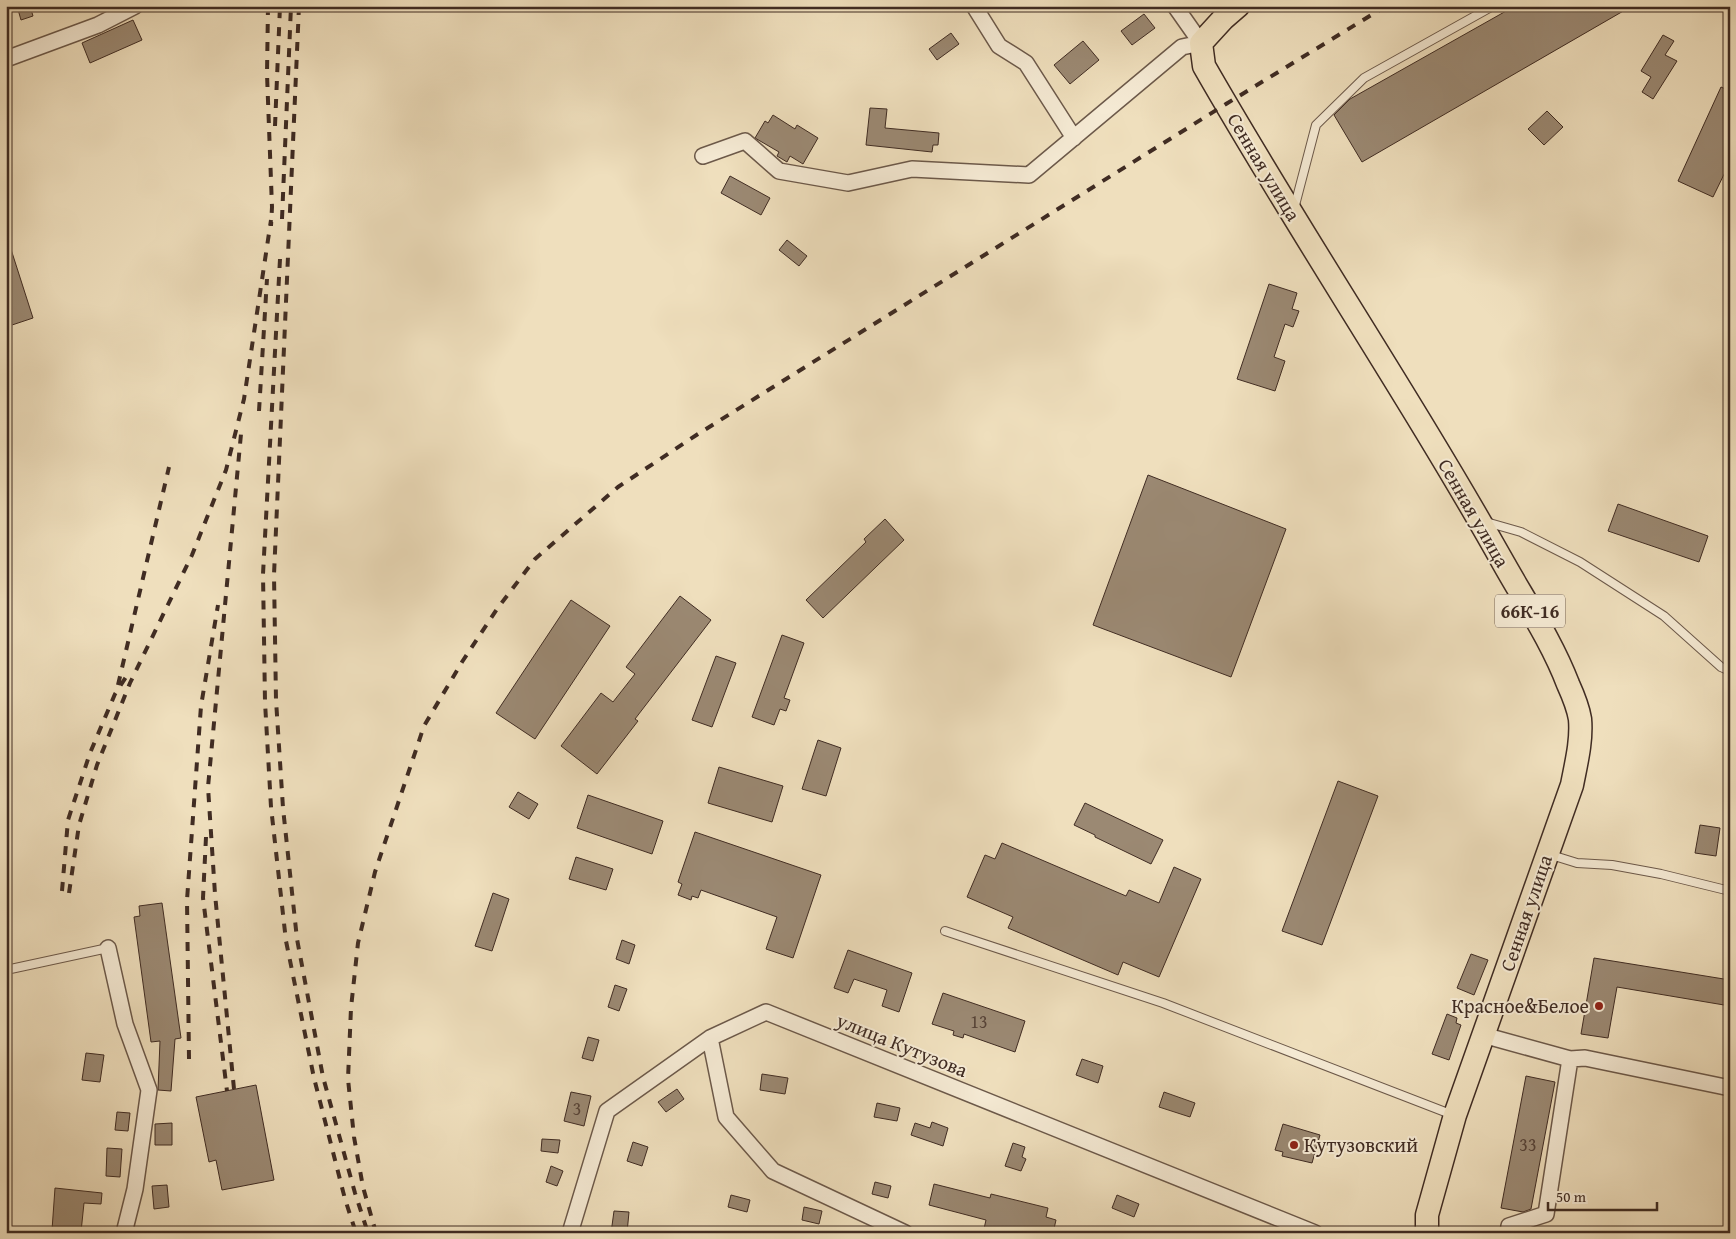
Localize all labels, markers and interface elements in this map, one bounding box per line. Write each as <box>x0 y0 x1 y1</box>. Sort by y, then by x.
street label: Сенная улица <box>1221 107 1308 227</box>
street label: Сенная улица <box>1432 453 1518 573</box>
road number: 66К-16 <box>1495 594 1565 628</box>
street label: Сенная улица <box>1492 850 1559 975</box>
place label: Красное&Белое <box>1452 991 1589 1020</box>
marker: Красное&Белое <box>1593 1000 1605 1012</box>
street label: улица Кутузова <box>831 1005 972 1084</box>
house number: 13 <box>970 1008 988 1035</box>
house number: 3 <box>573 1095 581 1122</box>
place label: Кутузовский <box>1304 1130 1418 1159</box>
house number: 33 <box>1519 1131 1537 1158</box>
marker: Кутузовский <box>1288 1139 1300 1151</box>
scale bar <box>1548 1179 1657 1211</box>
text: 50 m <box>1556 1186 1587 1207</box>

